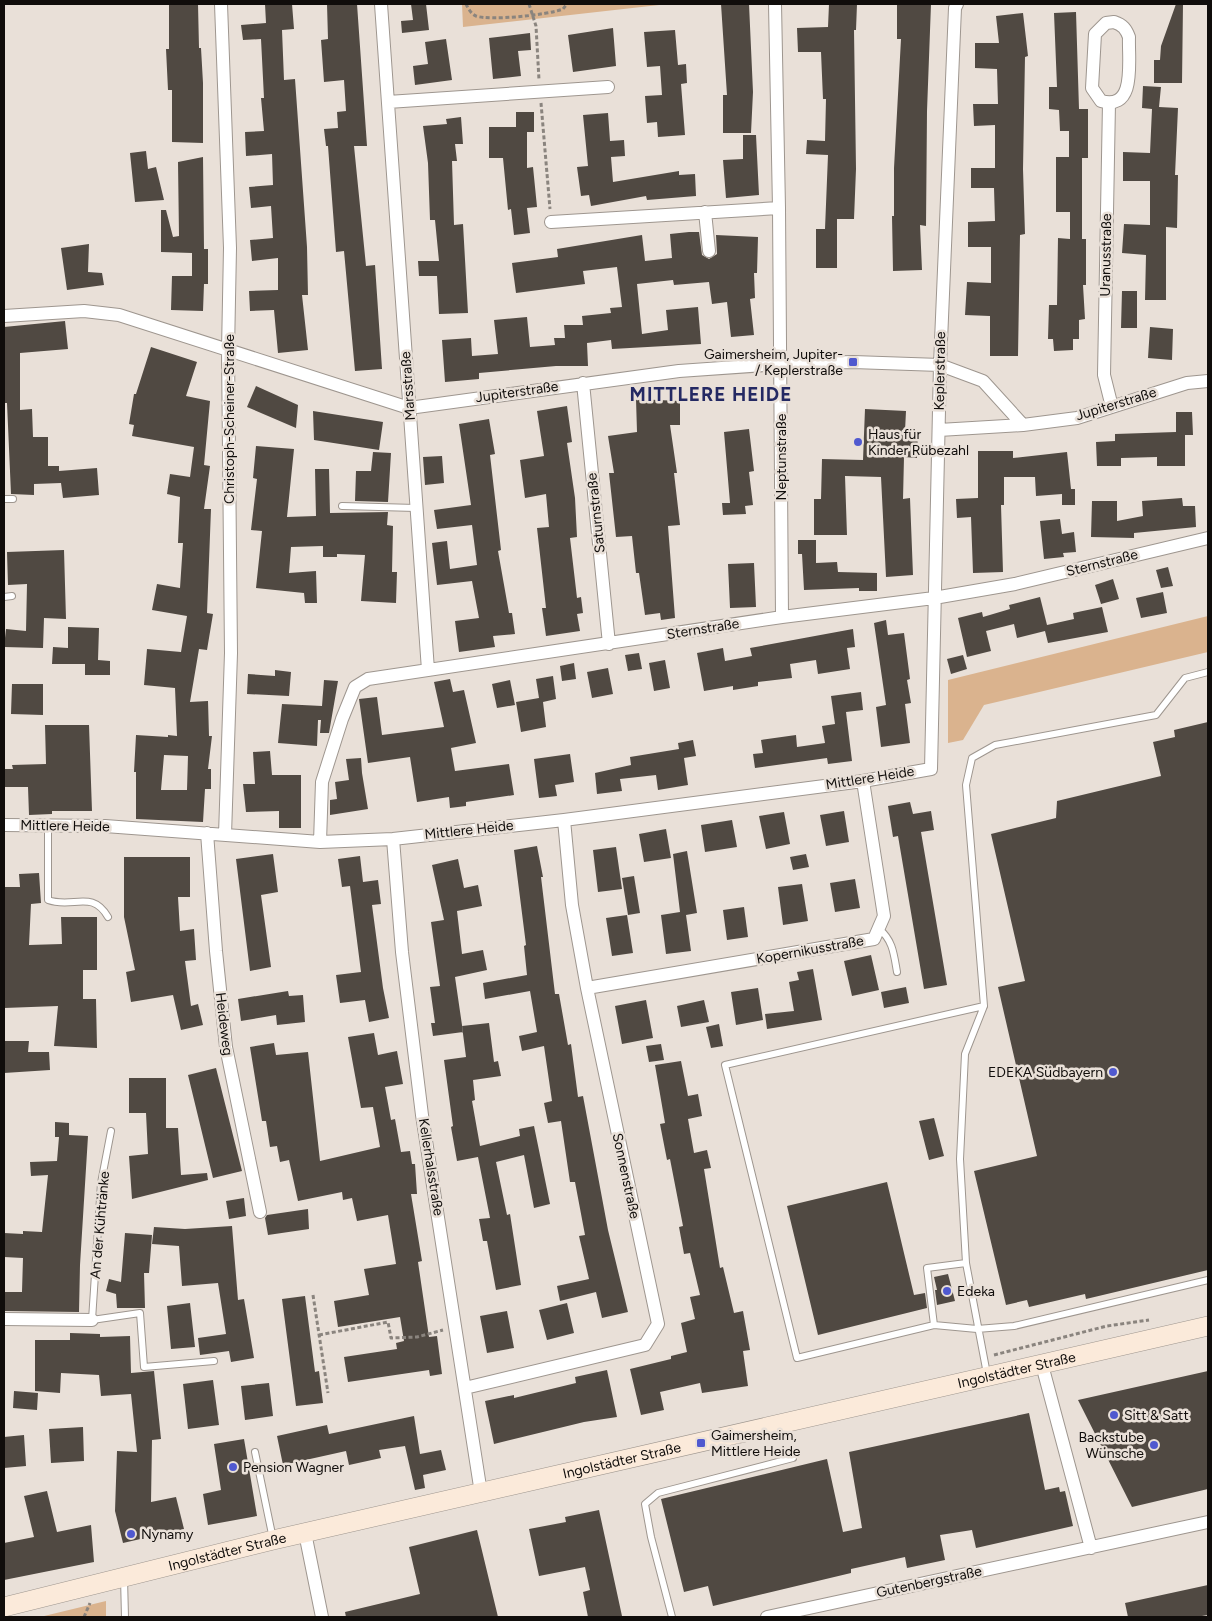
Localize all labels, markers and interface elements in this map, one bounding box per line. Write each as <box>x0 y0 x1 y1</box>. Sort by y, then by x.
street label: Uranusstraße <box>1097 213 1115 297</box>
street label: Keplerstraße <box>931 331 949 411</box>
street label: Christoph-Scheiner-Straße <box>221 334 238 504</box>
place label: Gaimersheim, Jupiter- / Keplerstraße <box>704 346 843 379</box>
street label: Marsstraße <box>397 350 419 421</box>
marker: Gaimersheim, Jupiter- / Keplerstraße <box>847 356 859 368</box>
street label: Jupiterstraße <box>475 378 560 406</box>
district label: MITTLERE HEIDE <box>630 383 792 406</box>
street label: Jupiterstraße <box>1074 384 1159 424</box>
street label: Neptunstraße <box>773 413 790 500</box>
place label: Haus für Kinder Rübezahl <box>868 426 969 459</box>
marker: Haus für Kinder Rübezahl <box>852 436 864 448</box>
street label: Saturnstraße <box>583 472 609 554</box>
street label: Sternstraße <box>1064 546 1140 580</box>
street label: Sternstraße <box>665 615 741 643</box>
street label: Mittlere Heide <box>824 763 916 793</box>
street label: Mittlere Heide <box>20 817 110 835</box>
street label: Mittlere Heide <box>424 817 515 843</box>
street label: Kopernikusstraße <box>755 932 865 968</box>
street label: Heideweg <box>212 991 236 1057</box>
place label: EDEKA Südbayern <box>988 1064 1103 1081</box>
marker: EDEKA Südbayern <box>1107 1066 1119 1078</box>
street label: Kellerhalsstraße <box>415 1117 447 1217</box>
street label: Sonnenstraße <box>609 1132 643 1221</box>
street label: An der Kühtränke <box>87 1170 113 1280</box>
place label: Edeka <box>957 1283 995 1300</box>
marker: Edeka <box>941 1285 953 1297</box>
street label: Ingolstädter Straße <box>956 1348 1078 1392</box>
place label: Sitt & Satt <box>1124 1407 1189 1424</box>
marker: Sitt & Satt <box>1108 1409 1120 1421</box>
place label: Gaimersheim, Mittlere Heide <box>711 1427 801 1460</box>
place label: Backstube Wünsche <box>1078 1429 1144 1462</box>
marker: Gaimersheim, Mittlere Heide <box>695 1437 707 1449</box>
street label: Ingolstädter Straße <box>561 1438 683 1482</box>
marker: Backstube Wünsche <box>1148 1439 1160 1451</box>
place label: Pension Wagner <box>243 1459 344 1476</box>
marker: Pension Wagner <box>227 1461 239 1473</box>
place label: Nynamy <box>141 1526 194 1543</box>
marker: Nynamy <box>125 1528 137 1540</box>
street label: Ingolstädter Straße <box>167 1529 288 1574</box>
street label: Gutenbergstraße <box>875 1562 984 1601</box>

